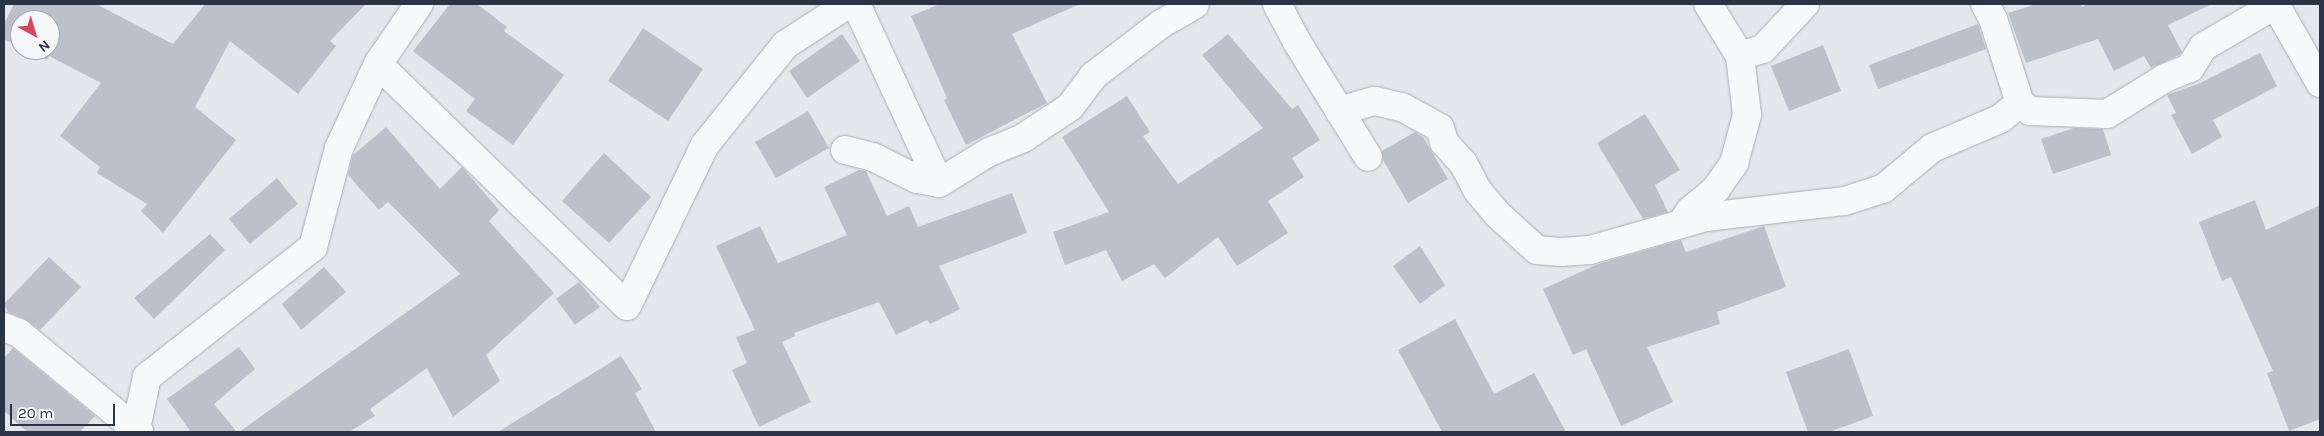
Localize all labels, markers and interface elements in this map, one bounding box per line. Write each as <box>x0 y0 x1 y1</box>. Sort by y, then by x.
north arrow <box>10 10 60 60</box>
text: N <box>35 36 53 56</box>
scale bar <box>12 394 118 426</box>
text: 20 m <box>18 404 53 422</box>

